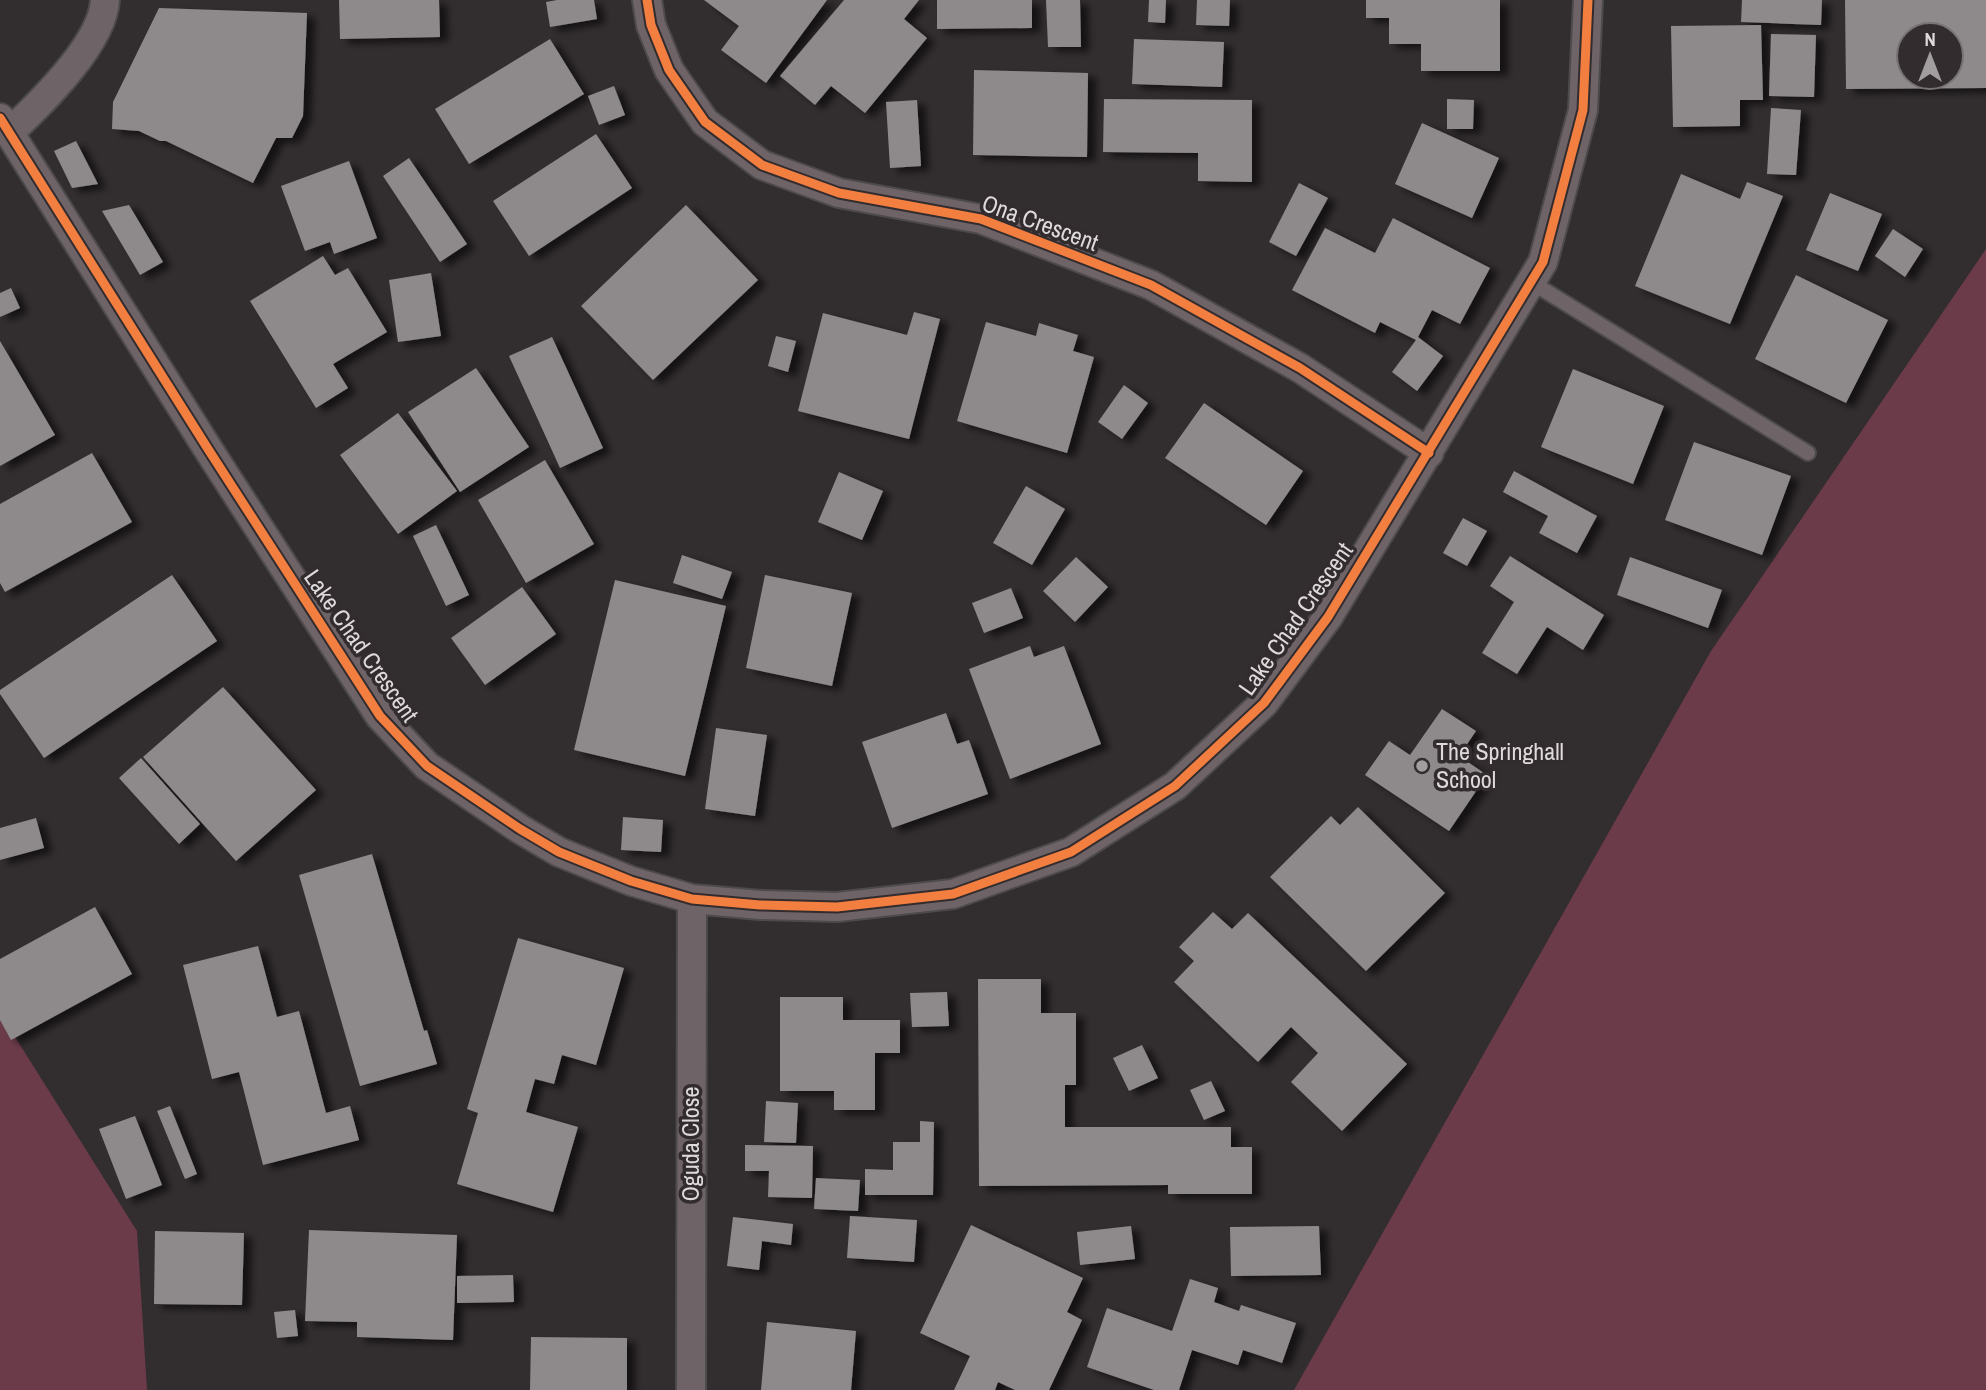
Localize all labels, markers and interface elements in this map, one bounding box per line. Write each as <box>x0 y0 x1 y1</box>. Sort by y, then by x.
north arrow <box>1895 21 1965 91</box>
text: N <box>1924 26 1936 52</box>
street label: Ona Crescent <box>978 186 1103 258</box>
street label: Lake Chad Crescent <box>1231 535 1360 701</box>
street label: Lake Chad Crescent <box>297 563 427 729</box>
place label: The Springhall School <box>1436 735 1564 795</box>
marker: The Springhall School <box>1414 758 1430 774</box>
street label: Oguda Close <box>674 1087 706 1201</box>

